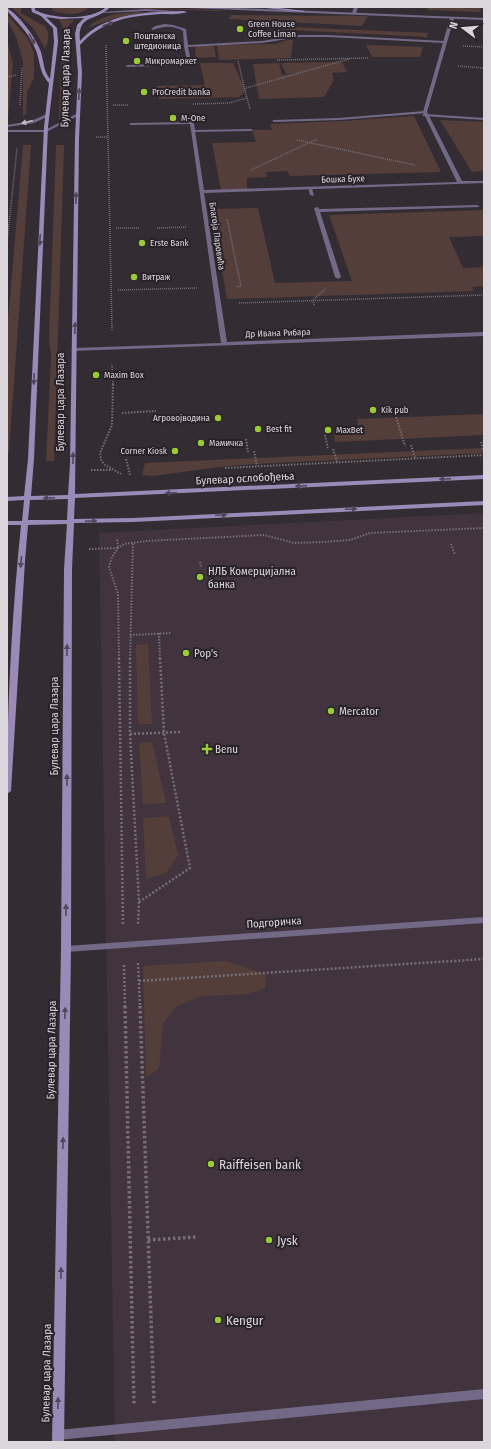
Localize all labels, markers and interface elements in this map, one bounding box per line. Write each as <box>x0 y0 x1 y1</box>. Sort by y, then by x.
north arrow <box>443 8 483 48</box>
place label: Green House Coffee Liman <box>248 19 296 39</box>
one-way arrow <box>102 20 114 26</box>
text: N <box>447 20 461 30</box>
marker: Green House Coffee Liman <box>235 24 245 34</box>
street label: Булевар цара Лазара <box>58 28 73 128</box>
place label: Поштанска штедионица <box>134 31 182 51</box>
one-way arrow <box>28 33 35 45</box>
marker: Поштанска штедионица <box>121 36 131 46</box>
marker: Микромаркет <box>132 56 142 66</box>
place label: Микромаркет <box>145 56 197 66</box>
marker: ProCredit banka <box>139 87 149 97</box>
place label: ProCredit banka <box>152 87 211 97</box>
one-way arrow <box>76 88 83 100</box>
marker: M-One <box>168 113 178 123</box>
place label: M-One <box>181 113 206 123</box>
one-way arrow <box>21 120 34 126</box>
street label: Бошка Бухе <box>321 173 365 185</box>
one-way arrow <box>73 192 80 204</box>
street label: Благоја Паровића <box>207 201 227 271</box>
one-way arrow <box>37 234 44 246</box>
marker: Erste Bank <box>137 238 147 248</box>
place label: Erste Bank <box>150 238 189 248</box>
marker: Витраж <box>129 272 139 282</box>
place label: Витраж <box>142 272 171 282</box>
one-way arrow <box>71 322 78 334</box>
street label: Др Ивана Рибара <box>244 327 311 339</box>
street label: Булевар цара Лазара <box>54 353 67 451</box>
marker: Maxim Box <box>91 370 101 380</box>
place label: Maxim Box <box>104 370 144 380</box>
one-way arrow <box>31 373 37 386</box>
marker: Kik pub <box>368 405 378 415</box>
place label: Kik pub <box>381 405 409 415</box>
place label: Агровојводина <box>153 413 211 423</box>
marker: Агровојводина <box>213 413 223 423</box>
marker: Best fit <box>253 424 263 434</box>
place label: Best fit <box>266 424 292 434</box>
marker: MaxBet <box>323 425 333 435</box>
place label: MaxBet <box>336 425 363 435</box>
marker: Мамичка <box>196 438 206 448</box>
place label: Мамичка <box>209 438 244 448</box>
place label: Corner Kiosk <box>120 446 168 456</box>
marker: Corner Kiosk <box>170 446 180 456</box>
one-way arrow <box>70 451 76 464</box>
street label: Булевар ослобођења <box>195 469 295 488</box>
one-way arrow <box>438 476 451 482</box>
one-way arrow <box>295 482 307 489</box>
one-way arrow <box>164 490 177 496</box>
one-way arrow <box>43 494 55 501</box>
one-way arrow <box>345 506 358 512</box>
one-way arrow <box>215 512 227 519</box>
one-way arrow <box>85 518 98 524</box>
one-way arrow <box>17 556 24 568</box>
place label: НЛБ Комерцијална банка <box>208 565 296 591</box>
marker: НЛБ Комерцијална банка <box>195 572 205 582</box>
one-way arrow <box>64 643 70 656</box>
place label: Pop's <box>194 647 218 660</box>
marker: Pop's <box>181 648 191 658</box>
street label: Булевар цара Лазара <box>48 677 61 775</box>
place label: Mercator <box>339 705 379 718</box>
marker: Mercator <box>326 706 336 716</box>
place label: Benu <box>215 743 238 756</box>
marker: Benu <box>202 744 212 754</box>
one-way arrow <box>64 773 70 786</box>
one-way arrow <box>63 903 69 916</box>
street label: Подгоричка <box>246 914 302 931</box>
street label: Булевар цара Лазара <box>44 1000 59 1100</box>
one-way arrow <box>62 1006 68 1019</box>
one-way arrow <box>60 1136 66 1149</box>
place label: Raiffeisen bank <box>219 1157 302 1172</box>
marker: Raiffeisen bank <box>206 1159 216 1169</box>
place label: Jysk <box>277 1233 299 1248</box>
marker: Jysk <box>264 1235 274 1245</box>
one-way arrow <box>58 1266 64 1279</box>
place label: Kengur <box>226 1313 264 1328</box>
marker: Kengur <box>213 1315 223 1325</box>
street label: Булевар цара Лазара <box>39 1323 54 1423</box>
one-way arrow <box>55 1397 62 1409</box>

